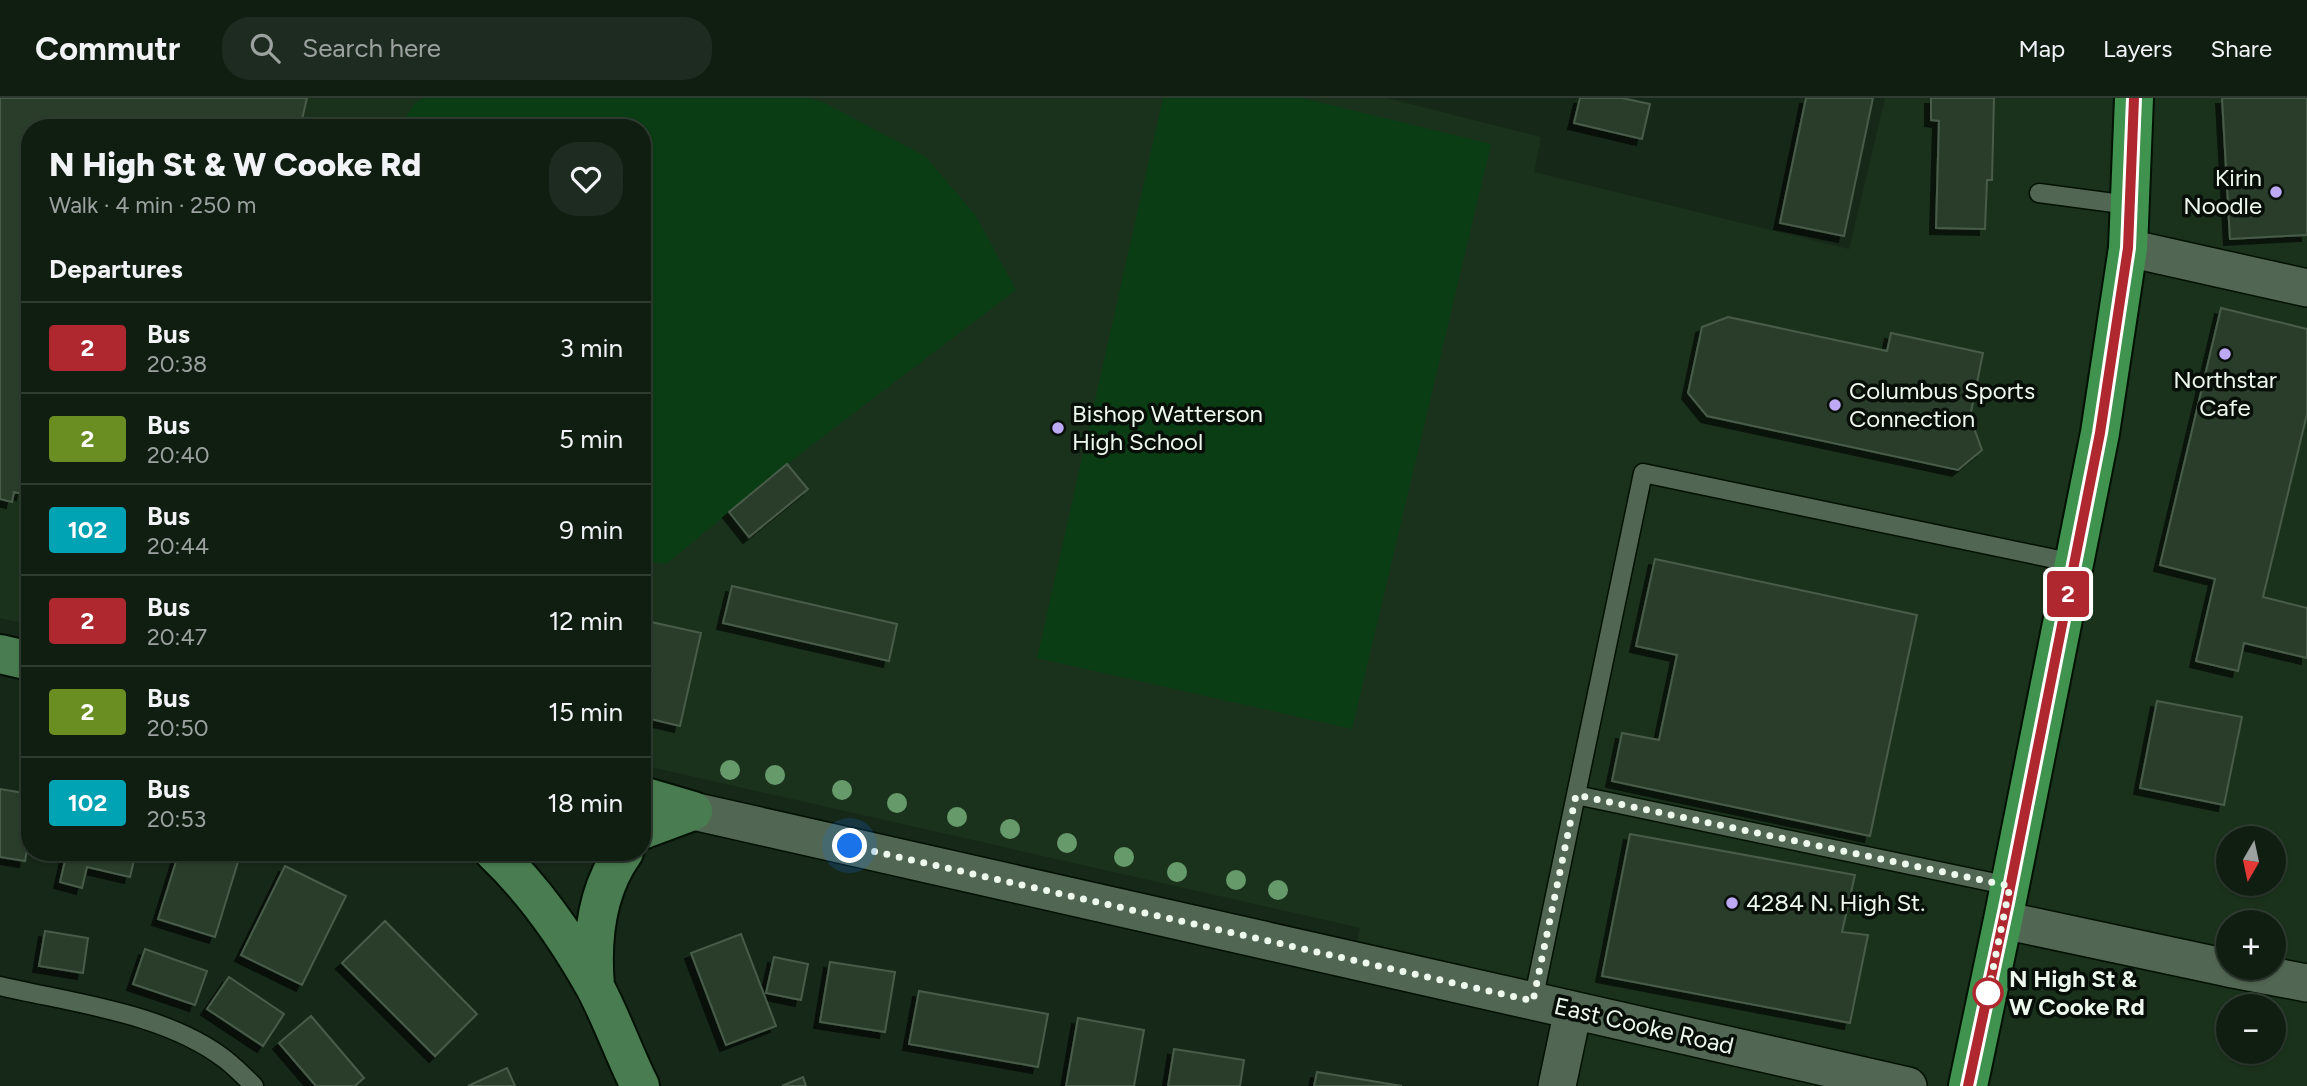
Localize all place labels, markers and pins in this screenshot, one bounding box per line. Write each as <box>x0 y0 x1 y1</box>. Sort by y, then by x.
place label: Kirin Noodle <box>2183 163 2262 220</box>
marker: Kirin Noodle <box>2268 184 2284 200</box>
marker: Northstar Cafe <box>2217 346 2233 362</box>
place label: Northstar Cafe <box>2173 365 2277 422</box>
place label: Columbus Sports Connection <box>1849 376 2035 433</box>
marker: Columbus Sports Connection <box>1827 397 1843 413</box>
place label: Bishop Watterson High School <box>1072 399 1263 456</box>
marker: Bishop Watterson High School <box>1050 420 1066 436</box>
place label: 4284 N. High St. <box>1746 888 1925 917</box>
marker: 4284 N. High St. <box>1724 895 1740 911</box>
place label: N High St & W Cooke Rd <box>2009 964 2145 1021</box>
marker: N High St & W Cooke Rd <box>1973 978 2003 1008</box>

